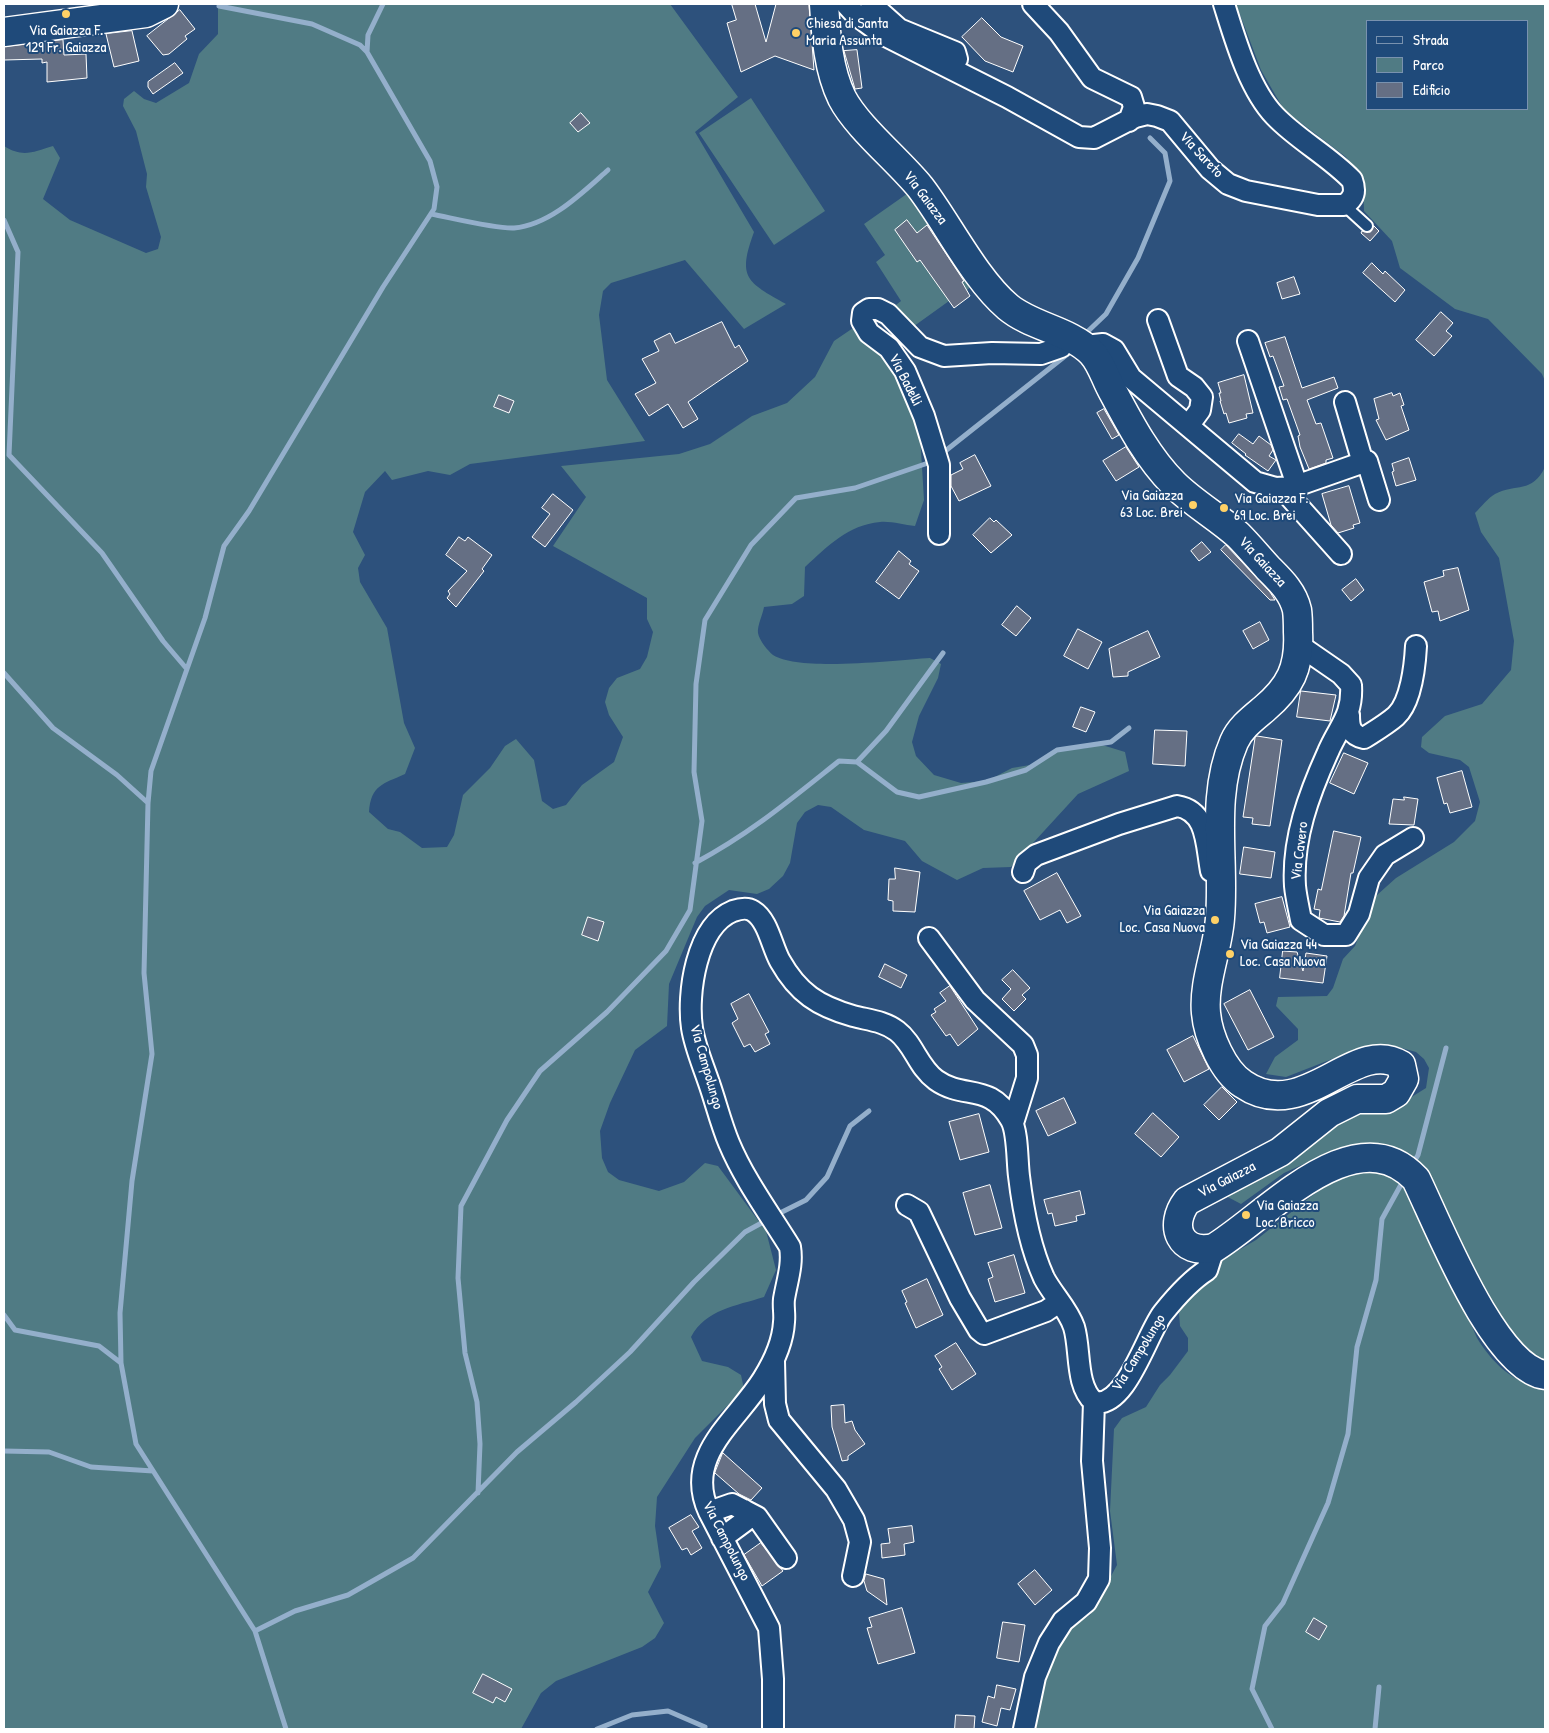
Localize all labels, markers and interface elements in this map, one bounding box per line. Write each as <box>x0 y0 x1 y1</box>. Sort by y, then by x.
marker: Via Gaiazza F. 129 Fr. Gaiazza <box>60 8 72 20</box>
place label: Chiesa di Santa Maria Assunta <box>806 15 888 50</box>
legend <box>1366 20 1529 110</box>
place label: Via Gaiazza F. 129 Fr. Gaiazza <box>26 22 106 57</box>
marker: Chiesa di Santa Maria Assunta <box>790 27 802 39</box>
text: Strada <box>1413 29 1448 50</box>
text: Parco <box>1413 54 1444 75</box>
text: Edificio <box>1413 79 1450 100</box>
street label: Via Sareto <box>1175 128 1227 182</box>
street label: Via Gaiazza <box>899 168 951 228</box>
street label: Via Badelli <box>884 351 926 409</box>
place label: Via Gaiazza 63 Loc. Brei <box>1120 487 1183 522</box>
place label: Via Gaiazza F. 69 Loc. Brei <box>1234 490 1308 525</box>
marker: Via Gaiazza 63 Loc. Brei <box>1187 499 1199 511</box>
marker: Via Gaiazza F. 69 Loc. Brei <box>1218 502 1230 514</box>
street label: Via Gaiazza <box>1234 533 1290 591</box>
street label: Via Cavero <box>1287 821 1313 881</box>
place label: Via Gaiazza Loc. Casa Nuova <box>1120 902 1205 937</box>
marker: Via Gaiazza Loc. Casa Nuova <box>1209 914 1221 926</box>
place label: Via Gaiazza 44 Loc. Casa Nuova <box>1240 936 1325 971</box>
marker: Via Gaiazza 44 Loc. Casa Nuova <box>1224 948 1236 960</box>
street label: Via Campolungo <box>685 1023 727 1111</box>
street label: Via Gaiazza <box>1195 1158 1259 1202</box>
place label: Via Gaiazza Loc. Bricco <box>1256 1197 1318 1232</box>
marker: Via Gaiazza Loc. Bricco <box>1240 1209 1252 1221</box>
street label: Via Campolungo <box>1108 1311 1170 1395</box>
street label: Via Campolungo <box>698 1498 754 1584</box>

